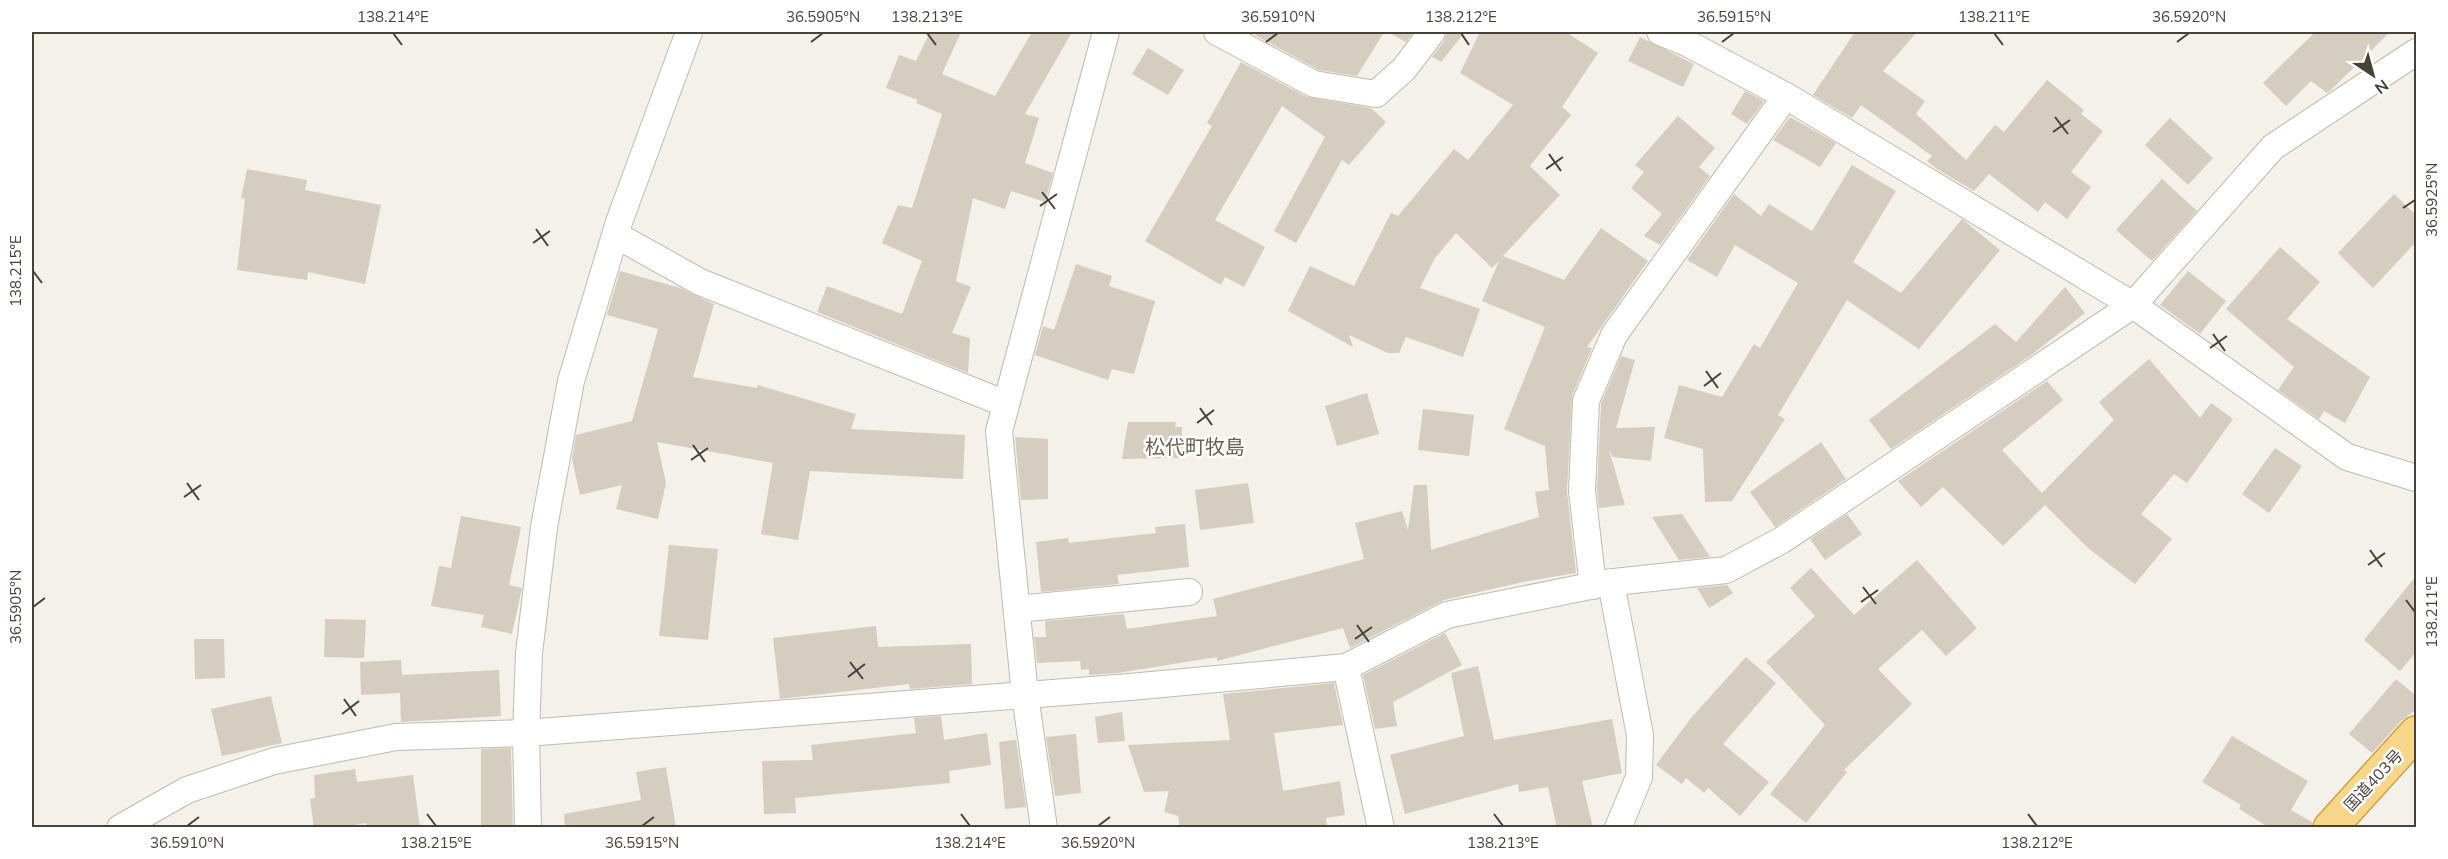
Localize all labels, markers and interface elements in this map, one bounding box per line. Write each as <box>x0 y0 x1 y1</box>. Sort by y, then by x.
text: 138.214°E <box>357 7 429 26</box>
text: 36.5905°N <box>786 7 860 26</box>
text: 138.213°E <box>891 7 963 26</box>
text: 36.5910°N <box>1241 7 1315 26</box>
text: 138.212°E <box>1425 7 1497 26</box>
text: 36.5915°N <box>1697 7 1771 26</box>
text: 138.211°E <box>1958 7 2030 26</box>
text: 36.5920°N <box>2152 7 2226 26</box>
north arrow <box>2343 45 2403 105</box>
text: N <box>2371 75 2393 99</box>
text: 36.5925°N <box>2422 163 2441 237</box>
text: 138.215°E <box>6 235 25 307</box>
district label: 松代町牧島 <box>1145 434 1245 459</box>
text: 36.5905°N <box>6 570 25 644</box>
text: 138.211°E <box>2422 576 2441 648</box>
street label: 国道403号 <box>2339 745 2407 815</box>
text: 36.5910°N <box>150 833 224 852</box>
text: 138.215°E <box>400 833 472 852</box>
text: 36.5915°N <box>605 833 679 852</box>
text: 138.214°E <box>934 833 1006 852</box>
text: 36.5920°N <box>1061 833 1135 852</box>
text: 138.213°E <box>1467 833 1539 852</box>
text: 138.212°E <box>2001 833 2073 852</box>

